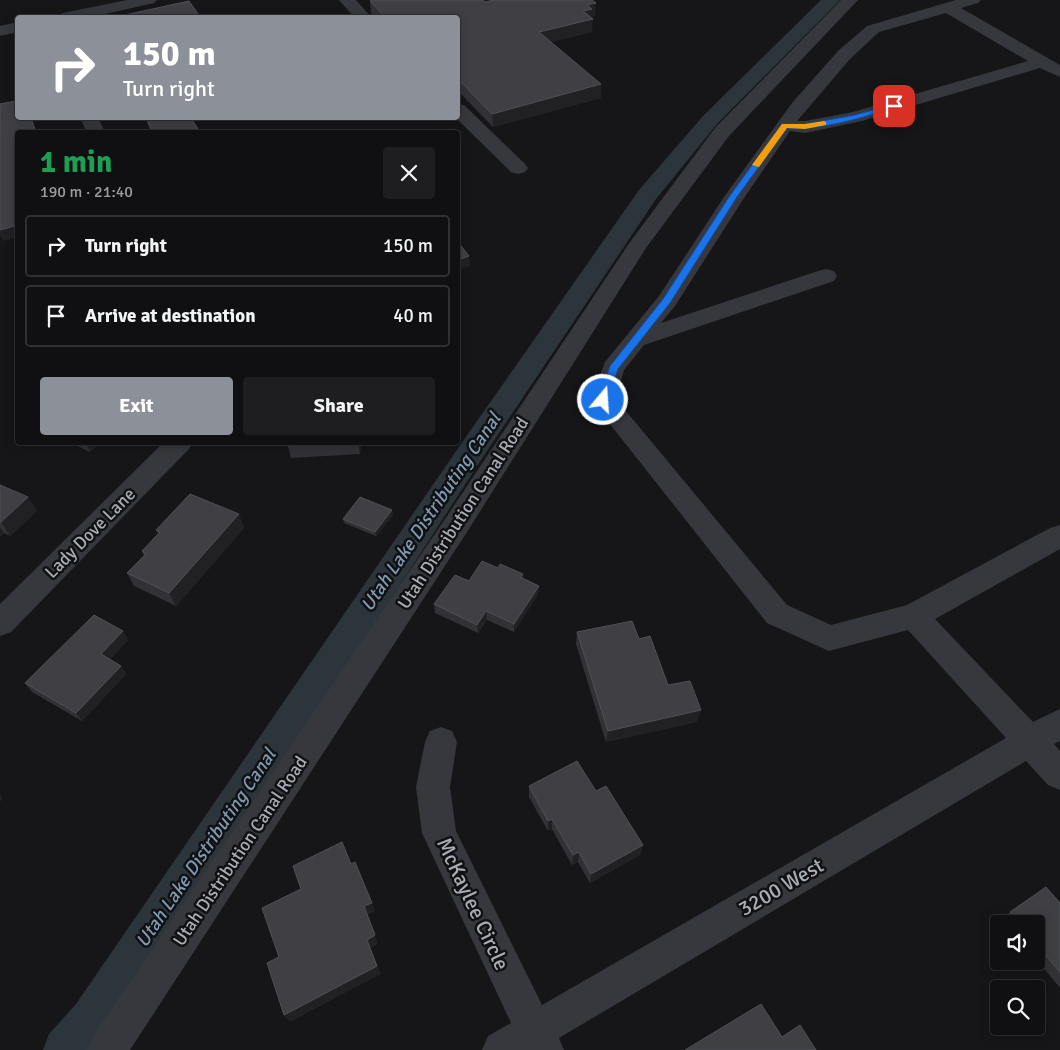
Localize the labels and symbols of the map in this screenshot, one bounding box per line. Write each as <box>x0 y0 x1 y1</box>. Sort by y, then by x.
pin <box>873 85 915 127</box>
position arrow <box>576 373 628 425</box>
water label: Utah Lake Distributing Canal <box>356 407 507 616</box>
street label: Utah Distribution Canal Road <box>393 413 533 613</box>
street label: Lady Dove Lane <box>40 483 140 583</box>
water label: Utah Lake Distributing Canal <box>131 743 282 952</box>
street label: Utah Distribution Canal Road <box>168 752 312 950</box>
street label: McKaylee Circle <box>431 834 515 974</box>
street label: 3200 West <box>734 852 828 922</box>

